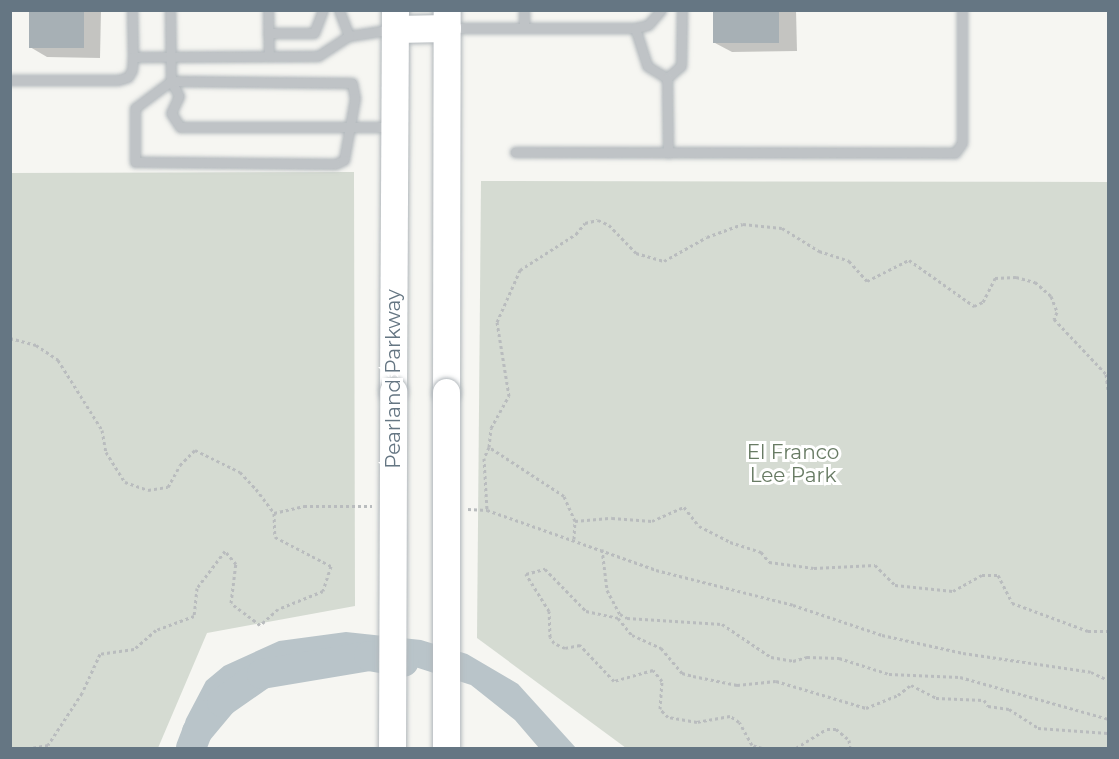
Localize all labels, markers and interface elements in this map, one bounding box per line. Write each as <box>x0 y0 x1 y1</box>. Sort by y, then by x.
street label: Pearland Parkway <box>381 289 405 469</box>
park label: El Franco Lee Park <box>747 441 839 488</box>

